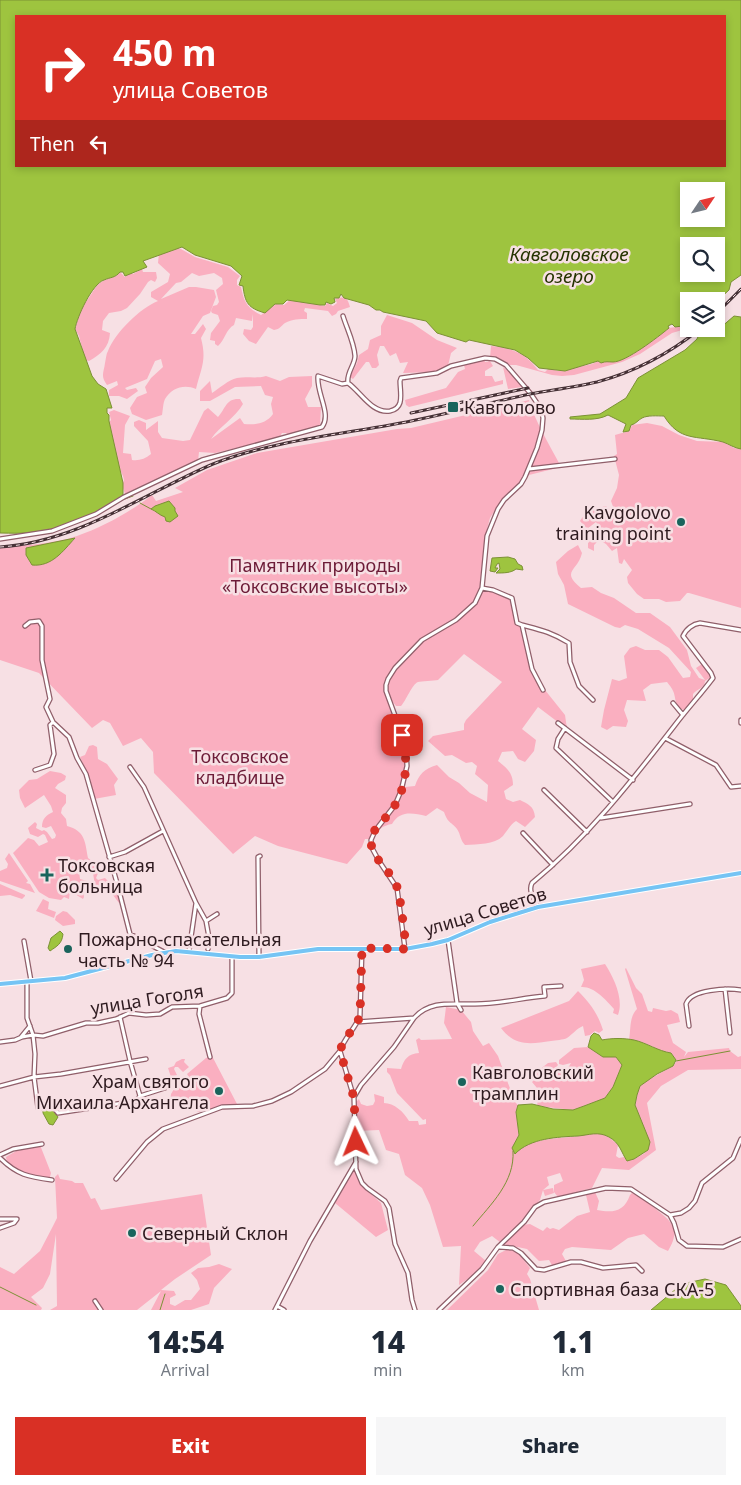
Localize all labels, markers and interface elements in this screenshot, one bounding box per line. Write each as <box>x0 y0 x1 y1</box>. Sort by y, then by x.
text: 450 m <box>113 29 216 76</box>
icon: right <box>30 35 95 100</box>
text: улица Советов <box>113 74 268 104</box>
icon: left <box>85 130 113 158</box>
text: Then <box>30 131 75 157</box>
north arrow <box>680 182 725 228</box>
map controls <box>680 182 725 337</box>
button: search <box>680 237 725 282</box>
water label: Кавголовское озеро <box>509 241 629 289</box>
button: layers <box>680 292 725 337</box>
place label: Кавголово <box>464 395 556 419</box>
marker: Кавголово <box>446 400 460 414</box>
place label: Kavgolovo training point <box>556 500 671 545</box>
marker: Kavgolovo training point <box>675 516 687 528</box>
park label: Памятник природы «Токсовские высоты» <box>222 553 408 598</box>
pin <box>381 714 423 756</box>
icon: arrive <box>388 721 416 749</box>
park label: Токсовское кладбище <box>191 744 289 789</box>
place label: Токсовская больница <box>58 853 155 898</box>
marker: Токсовская больница <box>40 868 54 882</box>
street label: улица Советов <box>421 881 549 941</box>
place label: Пожарно-спасательная часть № 94 <box>78 927 282 972</box>
marker: Пожарно-спасательная часть № 94 <box>62 943 74 955</box>
street label: улица Гоголя <box>89 978 205 1020</box>
place label: Кавголовский трамплин <box>472 1060 594 1105</box>
place label: Храм святого Михаила Архангела <box>36 1069 209 1114</box>
marker: Кавголовский трамплин <box>456 1076 468 1088</box>
marker: Храм святого Михаила Архангела <box>213 1085 225 1097</box>
position arrow <box>329 1115 381 1167</box>
place label: Северный Склон <box>142 1221 288 1245</box>
marker: Северный Склон <box>126 1227 138 1239</box>
place label: Спортивная база СКА-5 <box>510 1277 714 1301</box>
marker: Спортивная база СКА-5 <box>494 1283 506 1295</box>
text: 14:54 <box>146 1321 224 1362</box>
text: 14 <box>370 1321 405 1362</box>
text: 1.1 <box>551 1321 595 1362</box>
text: Arrival <box>161 1359 210 1381</box>
text: min <box>373 1359 402 1381</box>
text: km <box>561 1359 585 1381</box>
button: Exit <box>15 1417 366 1475</box>
button: Share <box>376 1417 726 1475</box>

